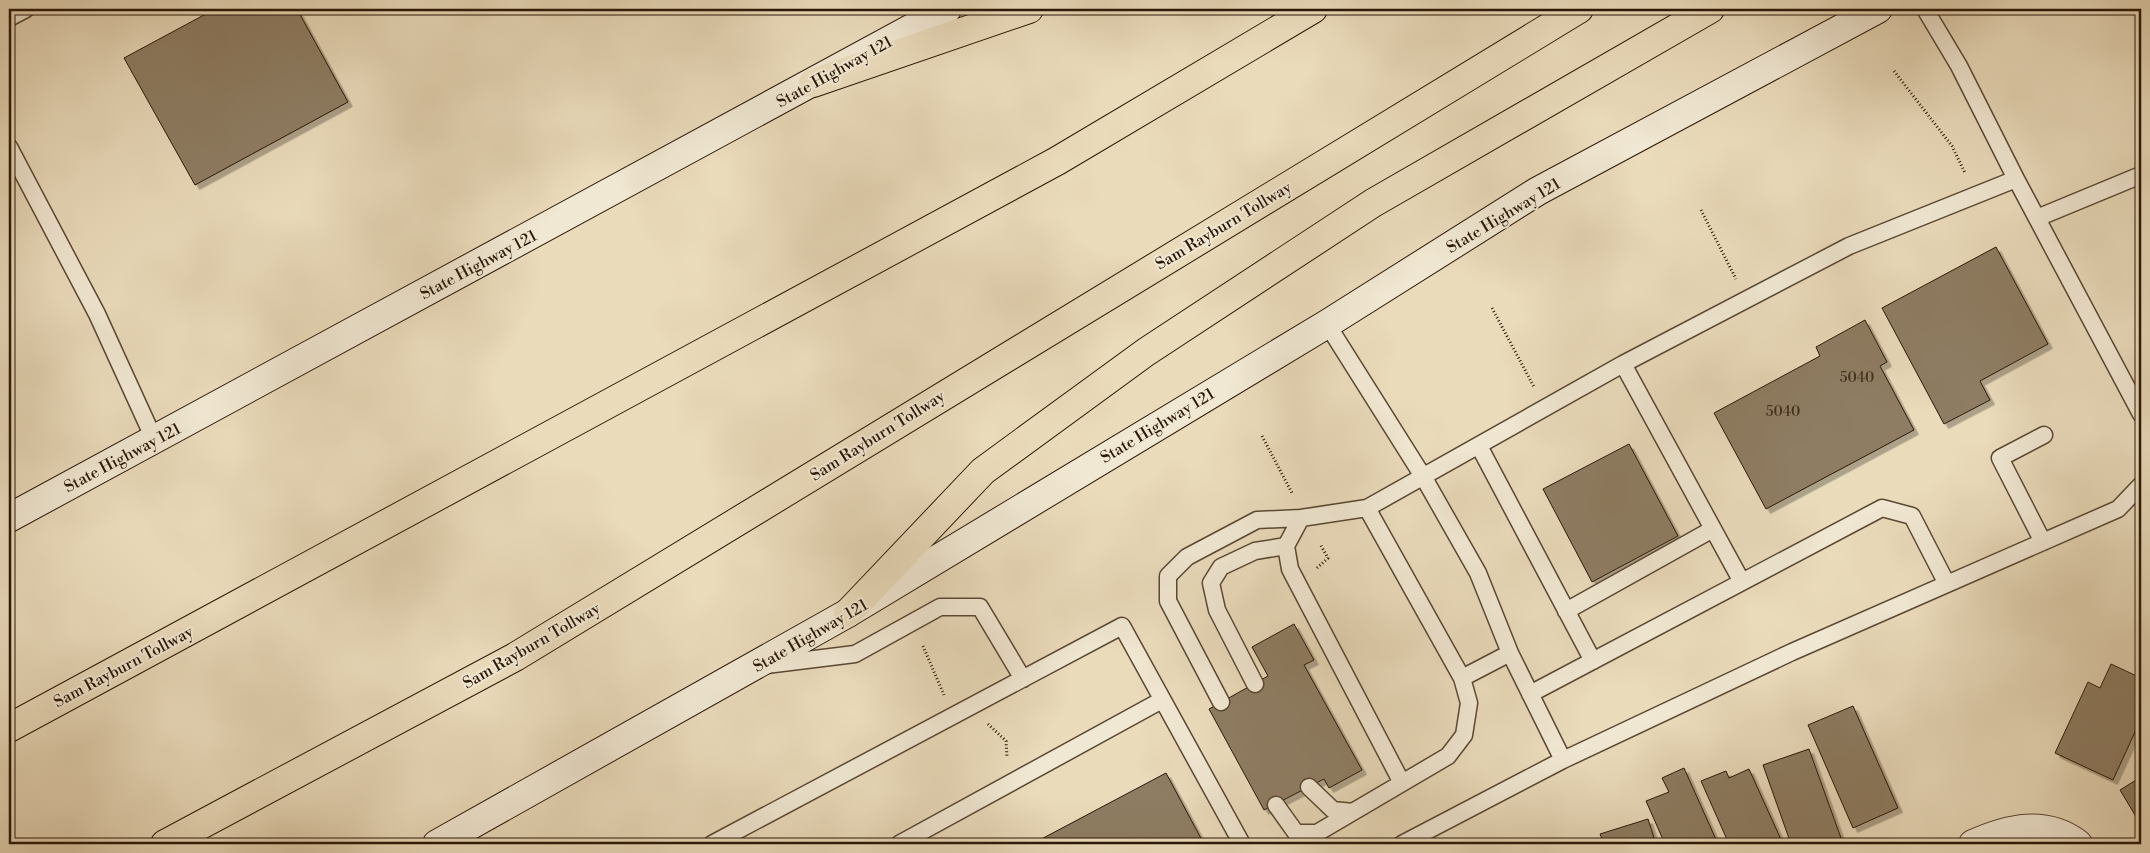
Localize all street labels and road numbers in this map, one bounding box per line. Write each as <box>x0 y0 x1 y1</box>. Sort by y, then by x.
street label: State Highway 121 <box>773 32 896 112</box>
street label: State Highway 121 <box>1443 174 1564 258</box>
street label: Sam Rayburn Tollway <box>1152 177 1295 274</box>
street label: State Highway 121 <box>417 226 540 304</box>
street label: State Highway 121 <box>1097 384 1218 468</box>
street label: Sam Rayburn Tollway <box>806 386 949 485</box>
street label: State Highway 121 <box>61 419 184 497</box>
street label: State Highway 121 <box>749 595 872 677</box>
street label: Sam Rayburn Tollway <box>459 598 604 693</box>
street label: Sam Rayburn Tollway <box>50 622 197 712</box>

